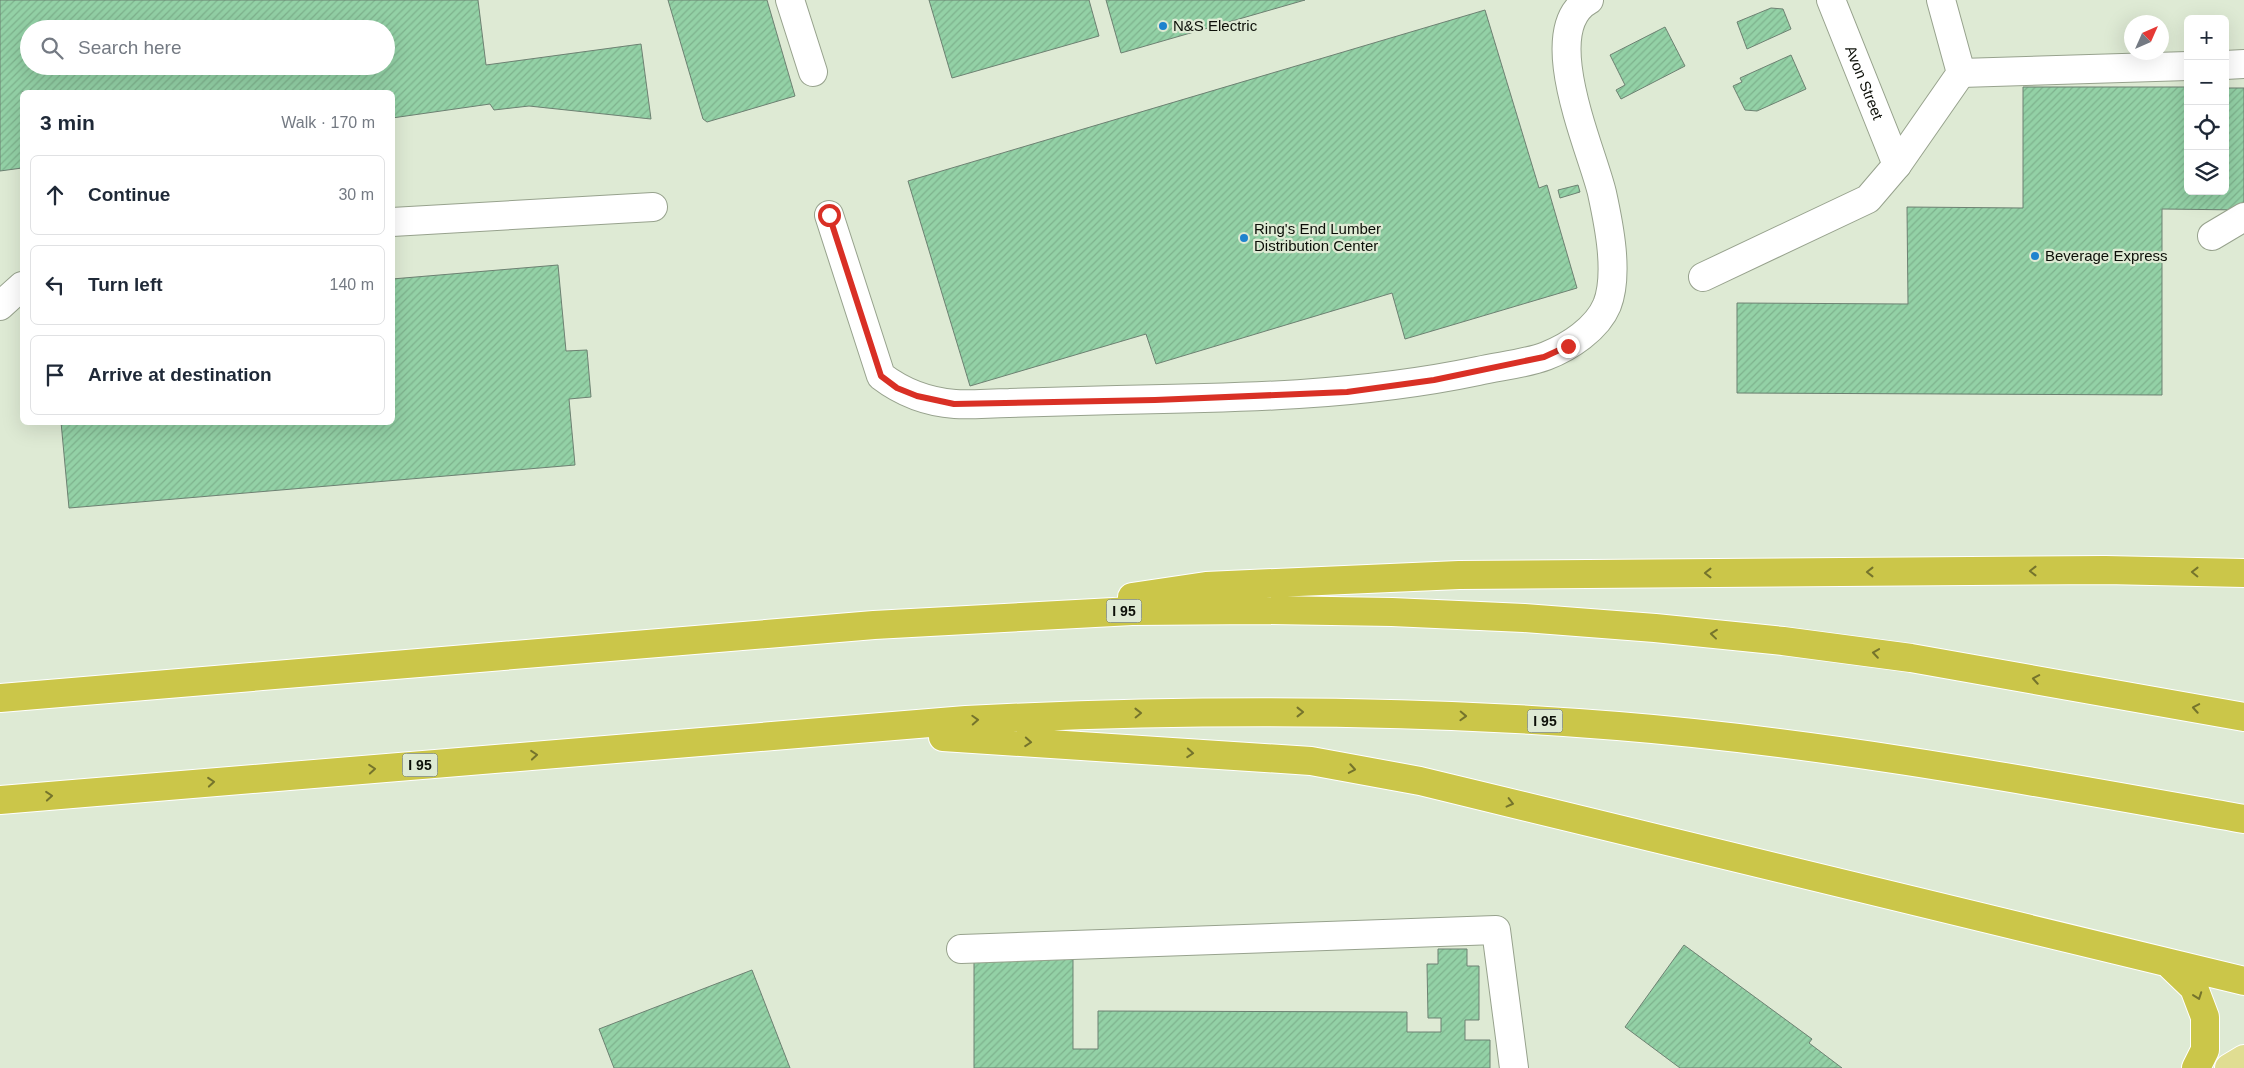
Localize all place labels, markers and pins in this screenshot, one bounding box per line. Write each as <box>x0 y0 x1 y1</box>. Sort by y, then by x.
place label: N&S Electric <box>1173 17 1258 34</box>
marker: N&S Electric <box>1157 20 1169 32</box>
place label: Ring's End Lumber Distribution Center <box>1254 220 1381 254</box>
marker: Ring's End Lumber Distribution Center <box>1238 232 1250 244</box>
place label: Beverage Express <box>2045 247 2168 264</box>
marker: Beverage Express <box>2029 250 2041 262</box>

